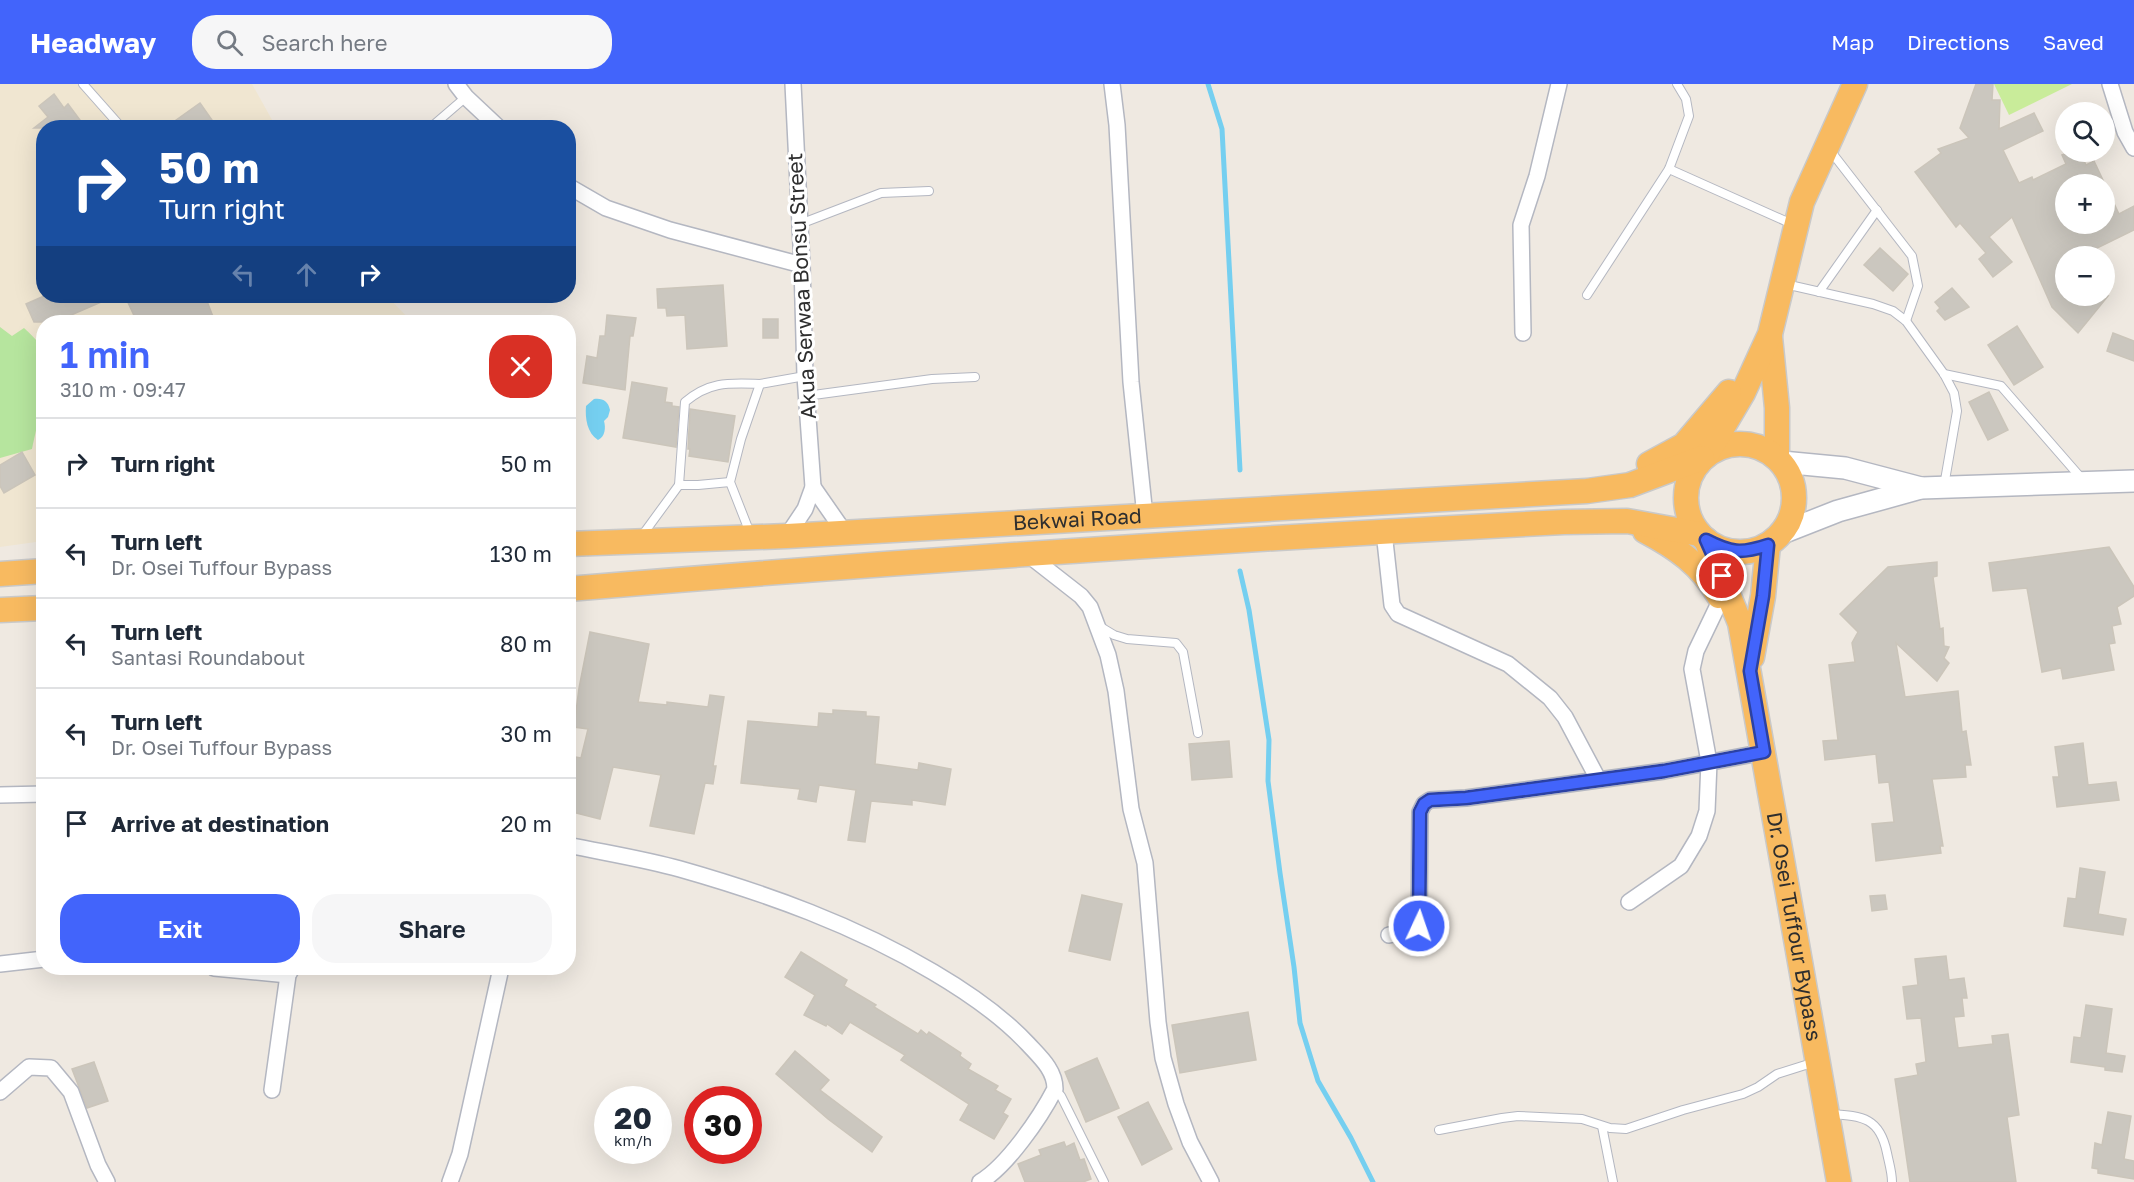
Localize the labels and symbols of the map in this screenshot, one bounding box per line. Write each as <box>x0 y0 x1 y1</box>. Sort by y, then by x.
street label: Akua Serwaa Bonsu Street <box>781 152 821 420</box>
street label: Bekwai Road <box>1012 502 1143 535</box>
pin <box>1696 550 1747 601</box>
street label: Dr. Osei Tuffour Bypass <box>1762 810 1828 1043</box>
position arrow <box>1387 894 1451 958</box>
speed limit sign: 30 <box>684 1086 762 1164</box>

